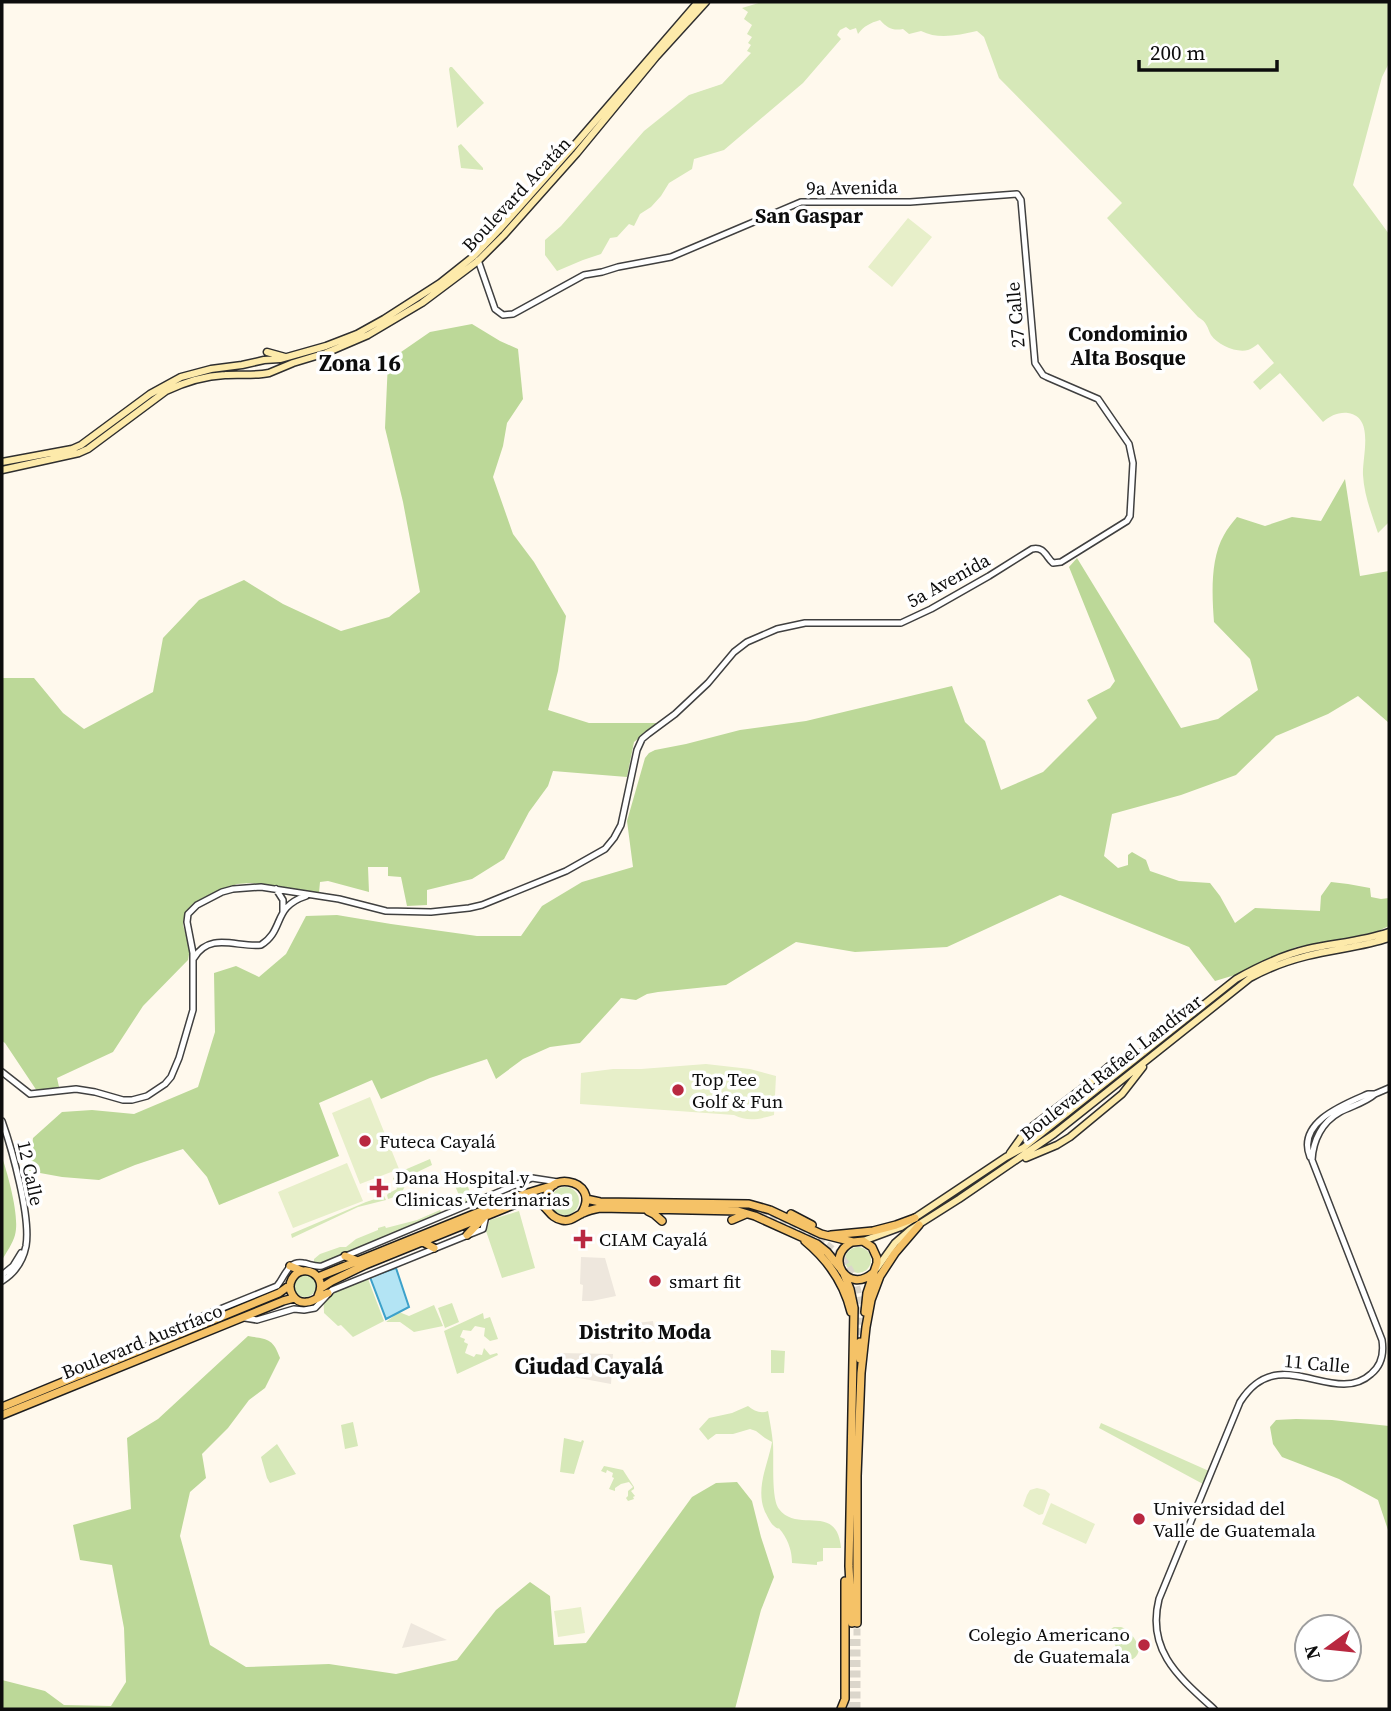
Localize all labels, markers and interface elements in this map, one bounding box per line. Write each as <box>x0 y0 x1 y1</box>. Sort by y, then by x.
scale bar <box>1139 28 1277 72</box>
text: 200 m <box>1150 38 1205 67</box>
street label: Boulevard Acatán <box>456 131 576 257</box>
street label: 9a Avenida <box>806 173 898 201</box>
district label: San Gaspar <box>755 201 863 230</box>
street label: 27 Calle <box>999 281 1031 349</box>
district label: Condominio Alta Bosque <box>1068 319 1188 372</box>
district label: Zona 16 <box>319 347 401 379</box>
street label: 5a Avenida <box>902 546 995 614</box>
street label: Boulevard Rafael Landívar <box>1015 988 1207 1146</box>
place label: Top Tee Golf & Fun <box>692 1066 783 1114</box>
marker: Top Tee Golf & Fun <box>670 1082 686 1098</box>
place label: Futeca Cayalá <box>379 1128 496 1154</box>
marker: Futeca Cayalá <box>357 1133 373 1149</box>
street label: 12 Calle <box>11 1138 51 1208</box>
place label: Dana Hospital y Clinicas Veterinarias <box>395 1164 570 1212</box>
marker: Dana Hospital y Clinicas Veterinarias <box>369 1178 389 1198</box>
place label: CIAM Cayalá <box>599 1226 708 1252</box>
marker: CIAM Cayalá <box>573 1229 593 1249</box>
place label: smart fit <box>669 1268 741 1294</box>
marker: smart fit <box>647 1273 663 1289</box>
street label: Boulevard Austríaco <box>58 1297 226 1385</box>
district label: Distrito Moda <box>579 1317 712 1346</box>
street label: 11 Calle <box>1283 1347 1351 1379</box>
district label: Ciudad Cayalá <box>514 1350 664 1382</box>
place label: Universidad del Valle de Guatemala <box>1153 1495 1316 1543</box>
marker: Universidad del Valle de Guatemala <box>1131 1511 1147 1527</box>
north arrow <box>1293 1613 1363 1683</box>
place label: Colegio Americano de Guatemala <box>968 1621 1130 1669</box>
marker: Colegio Americano de Guatemala <box>1136 1637 1152 1653</box>
text: N <box>1297 1642 1326 1662</box>

